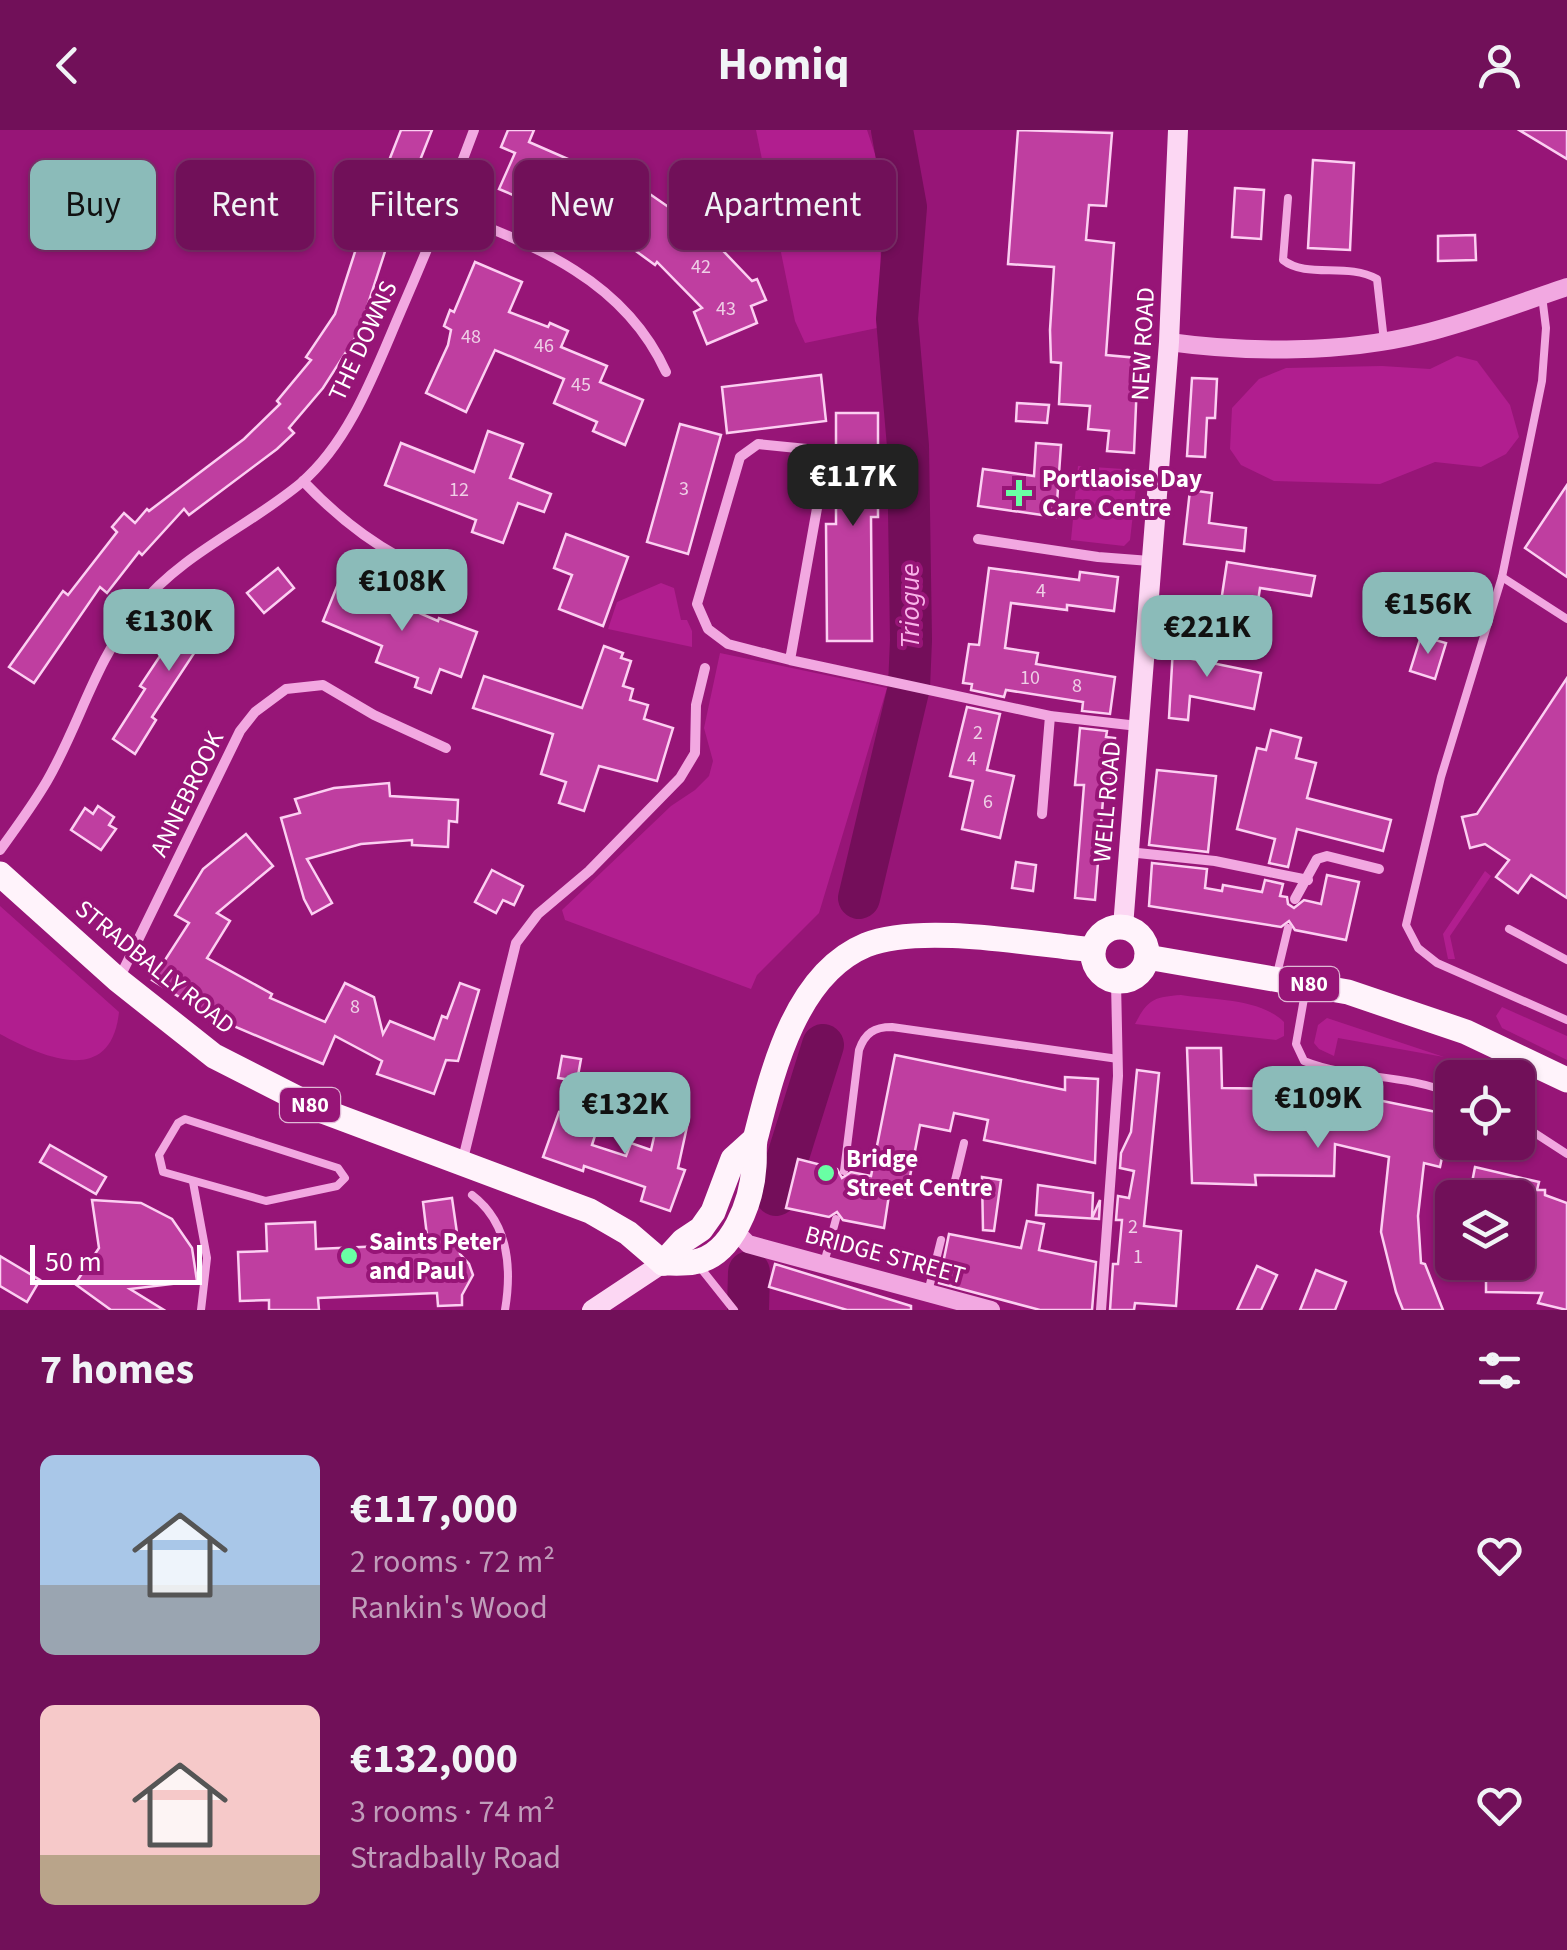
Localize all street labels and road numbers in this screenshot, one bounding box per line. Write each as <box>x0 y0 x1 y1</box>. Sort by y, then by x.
street label: THE DOWNS <box>319 275 407 407</box>
street label: NEW ROAD <box>1122 286 1164 402</box>
street label: ANNEBROOK <box>141 725 233 863</box>
street label: WELL ROAD <box>1084 740 1130 864</box>
street label: STRADBALLY ROAD <box>67 891 243 1043</box>
road number: N80 <box>1279 967 1339 1001</box>
road number: N80 <box>280 1088 340 1122</box>
street label: BRIDGE STREET <box>801 1216 969 1294</box>

